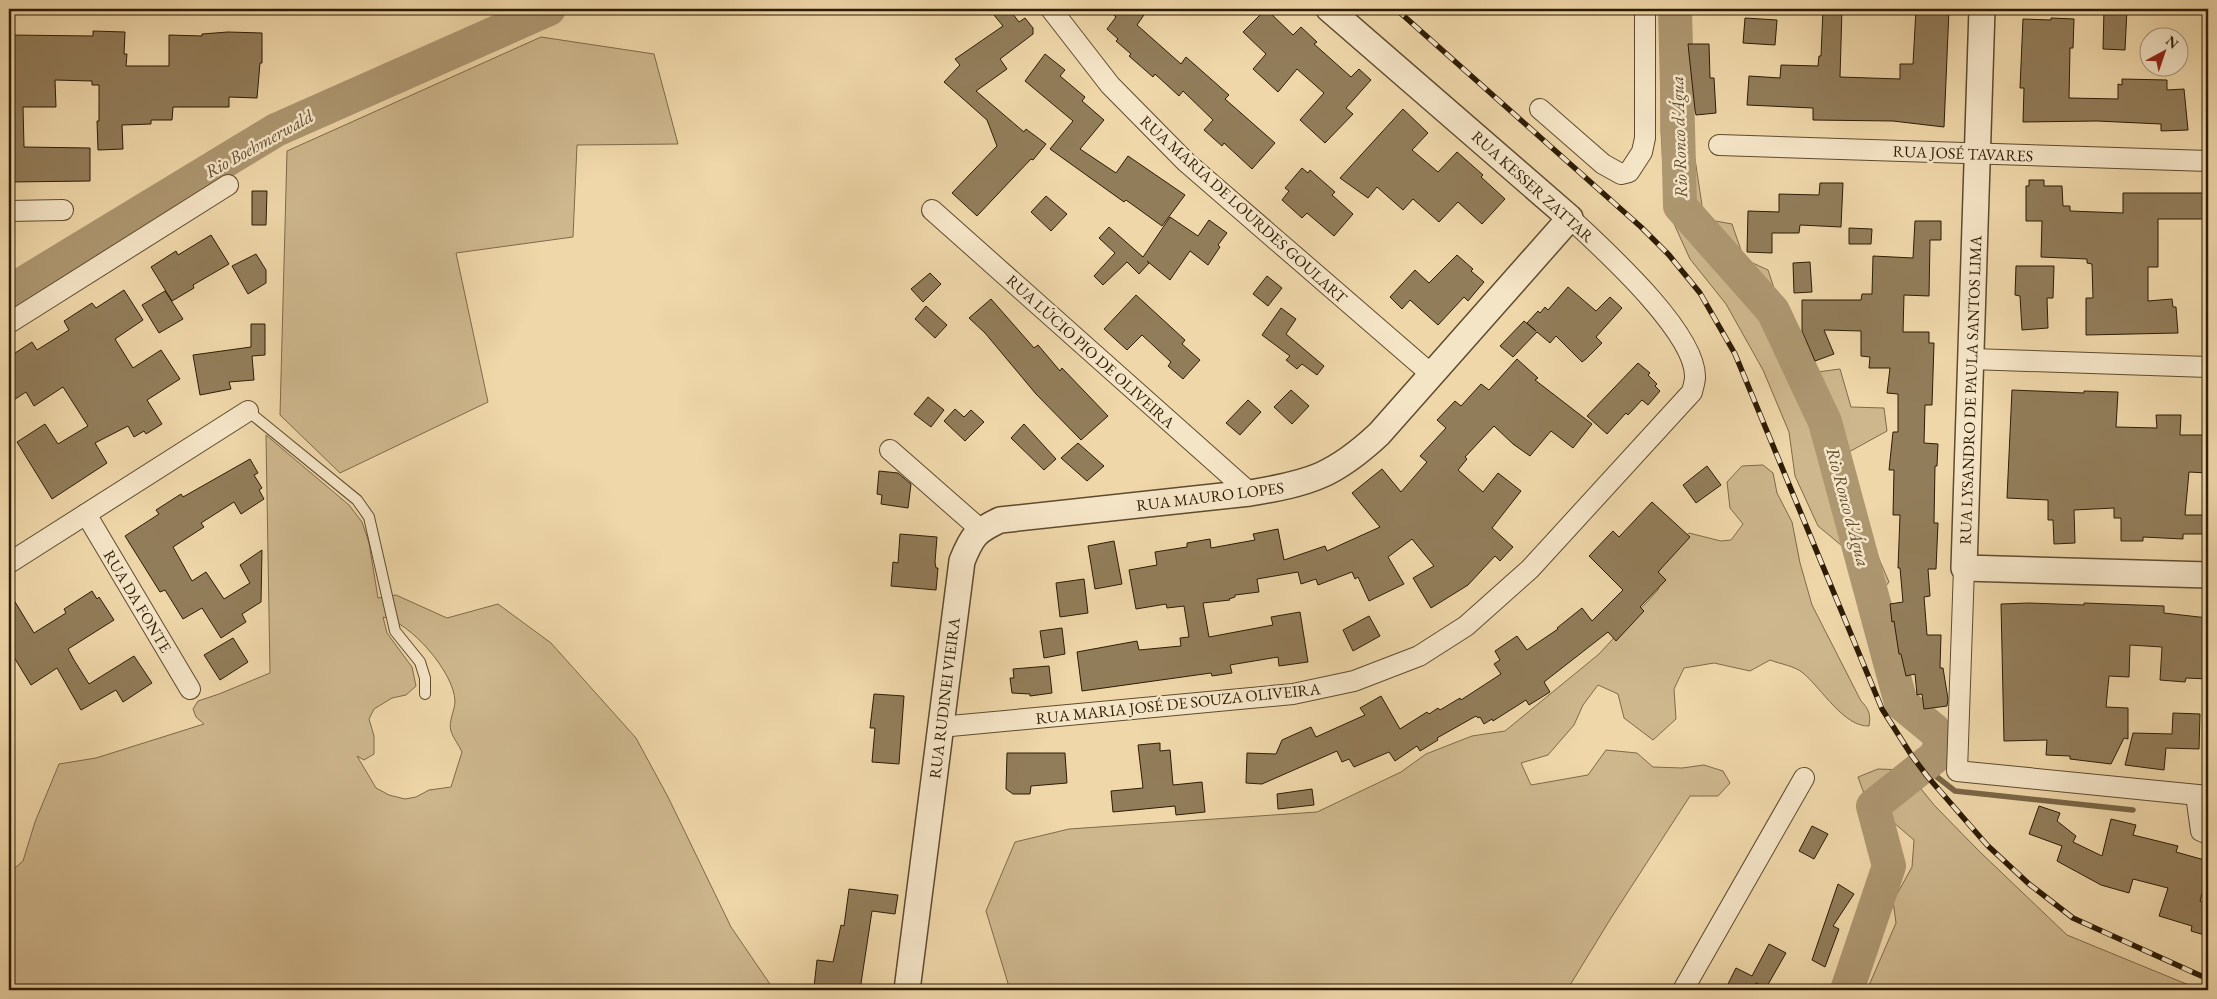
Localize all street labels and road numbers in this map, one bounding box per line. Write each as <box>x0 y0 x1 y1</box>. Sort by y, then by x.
street label: RUA MARIA DE LOURDES GOULART <box>1136 111 1352 308</box>
street label: RUA KESSER ZATTAR <box>1467 126 1599 247</box>
street label: RUA JOSÉ TAVARES <box>1892 141 2034 166</box>
street label: RUA LYSANDRO DE PAULA SANTOS LIMA <box>1955 234 1986 545</box>
street label: RUA LÚCIO PIO DE OLIVEIRA <box>1002 270 1180 433</box>
street label: RUA MAURO LOPES <box>1135 477 1285 516</box>
street label: RUA DA FONTE <box>99 546 176 656</box>
street label: RUA RUDINEI VIEIRA <box>924 615 965 780</box>
street label: RUA MARIA JOSÉ DE SOUZA OLIVEIRA <box>1035 678 1322 729</box>

